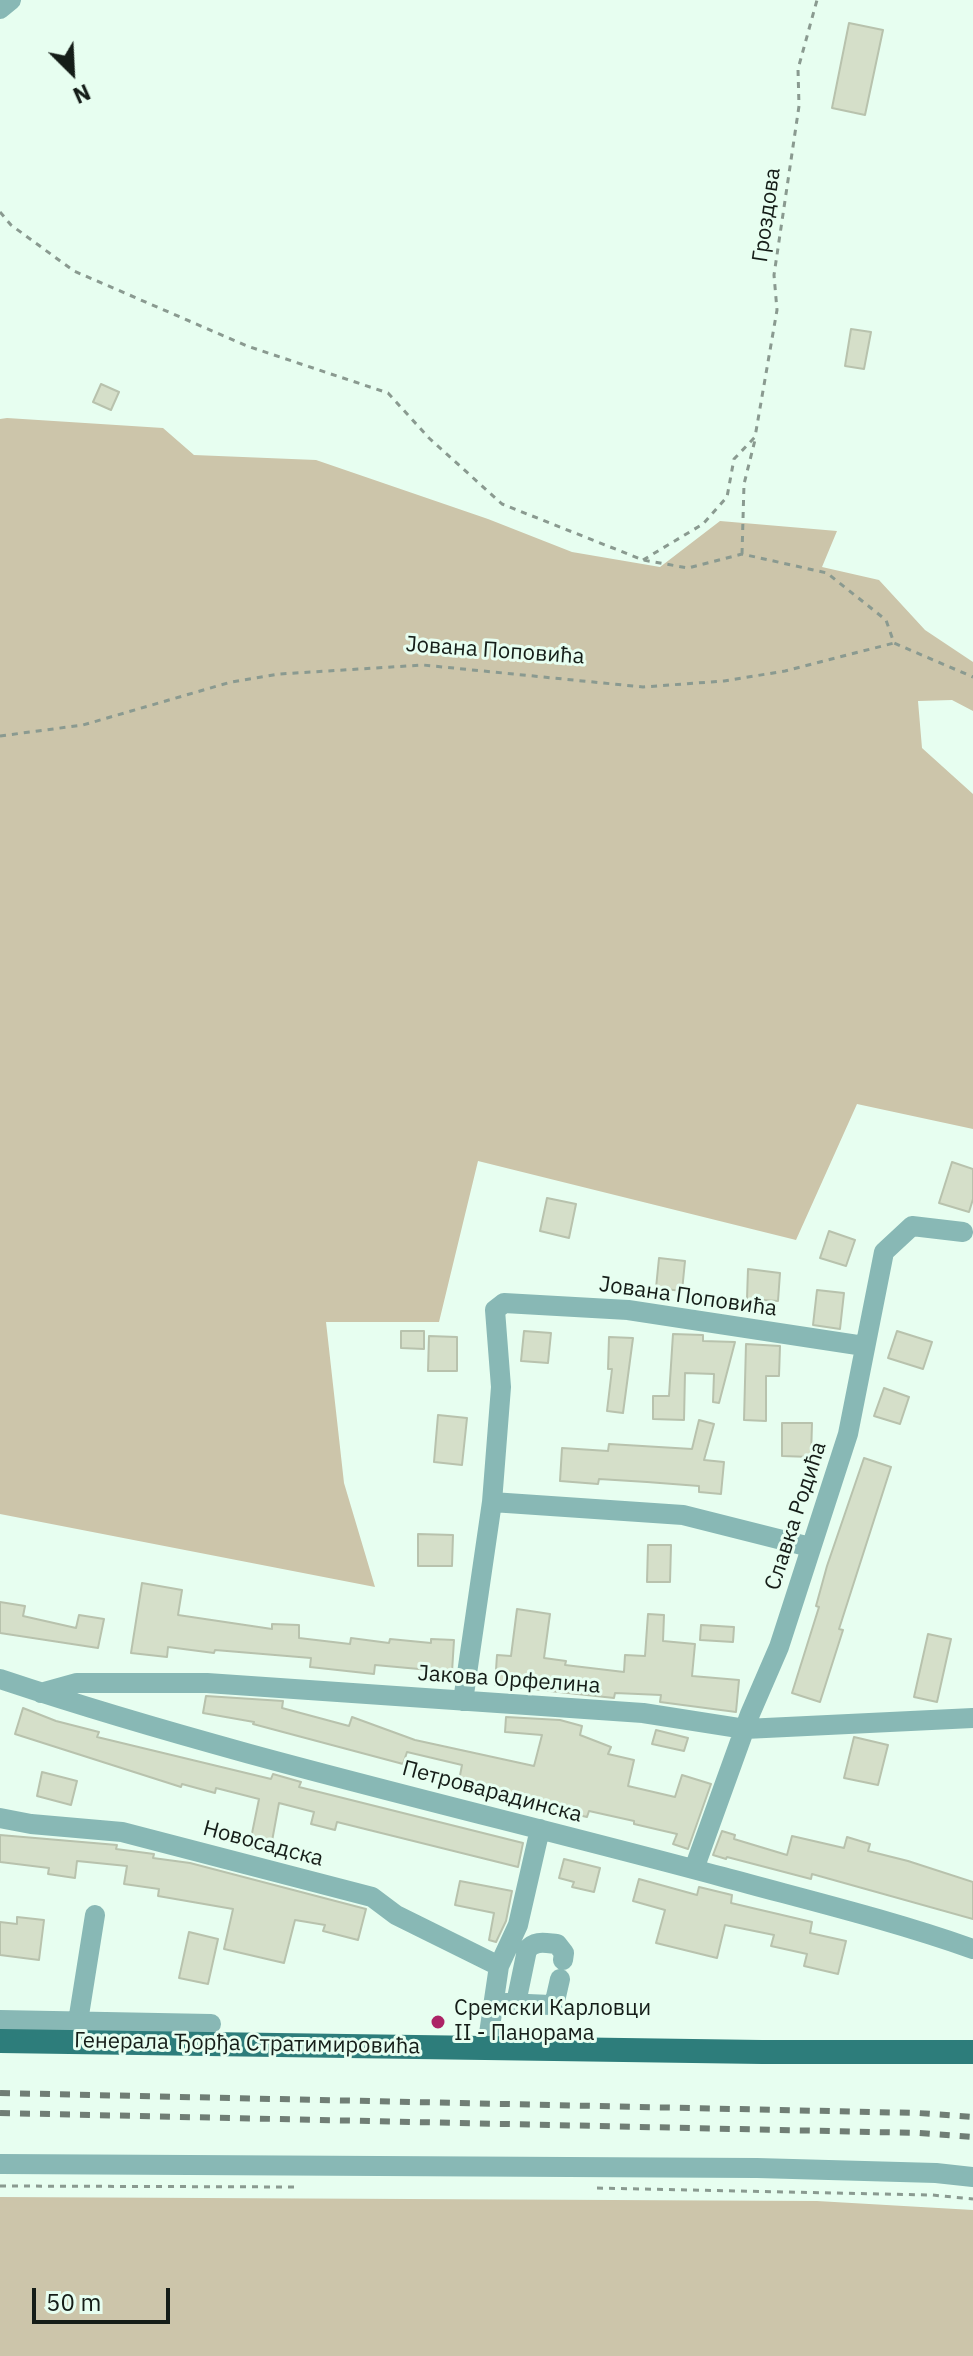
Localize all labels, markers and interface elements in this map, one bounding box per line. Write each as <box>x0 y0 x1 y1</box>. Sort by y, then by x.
north arrow <box>32 32 112 112</box>
text: N <box>69 78 95 111</box>
street label: Гроздова <box>747 166 787 264</box>
street label: Јована Поповића <box>405 632 585 670</box>
street label: Јована Поповића <box>597 1271 779 1323</box>
street label: Славка Родића <box>760 1438 832 1594</box>
street label: Јакова Орфелина <box>417 1660 601 1700</box>
street label: Петроварадинска <box>399 1755 585 1829</box>
street label: Новосадска <box>200 1815 326 1873</box>
place label: Сремски Карловци II - Панорама <box>454 1996 651 2048</box>
marker: Сремски Карловци II - Панорама <box>429 2013 447 2031</box>
street label: Генерала Ђорђа Стратимировића <box>74 2028 420 2060</box>
scale bar <box>36 2272 174 2322</box>
text: 50 m <box>46 2286 101 2318</box>

